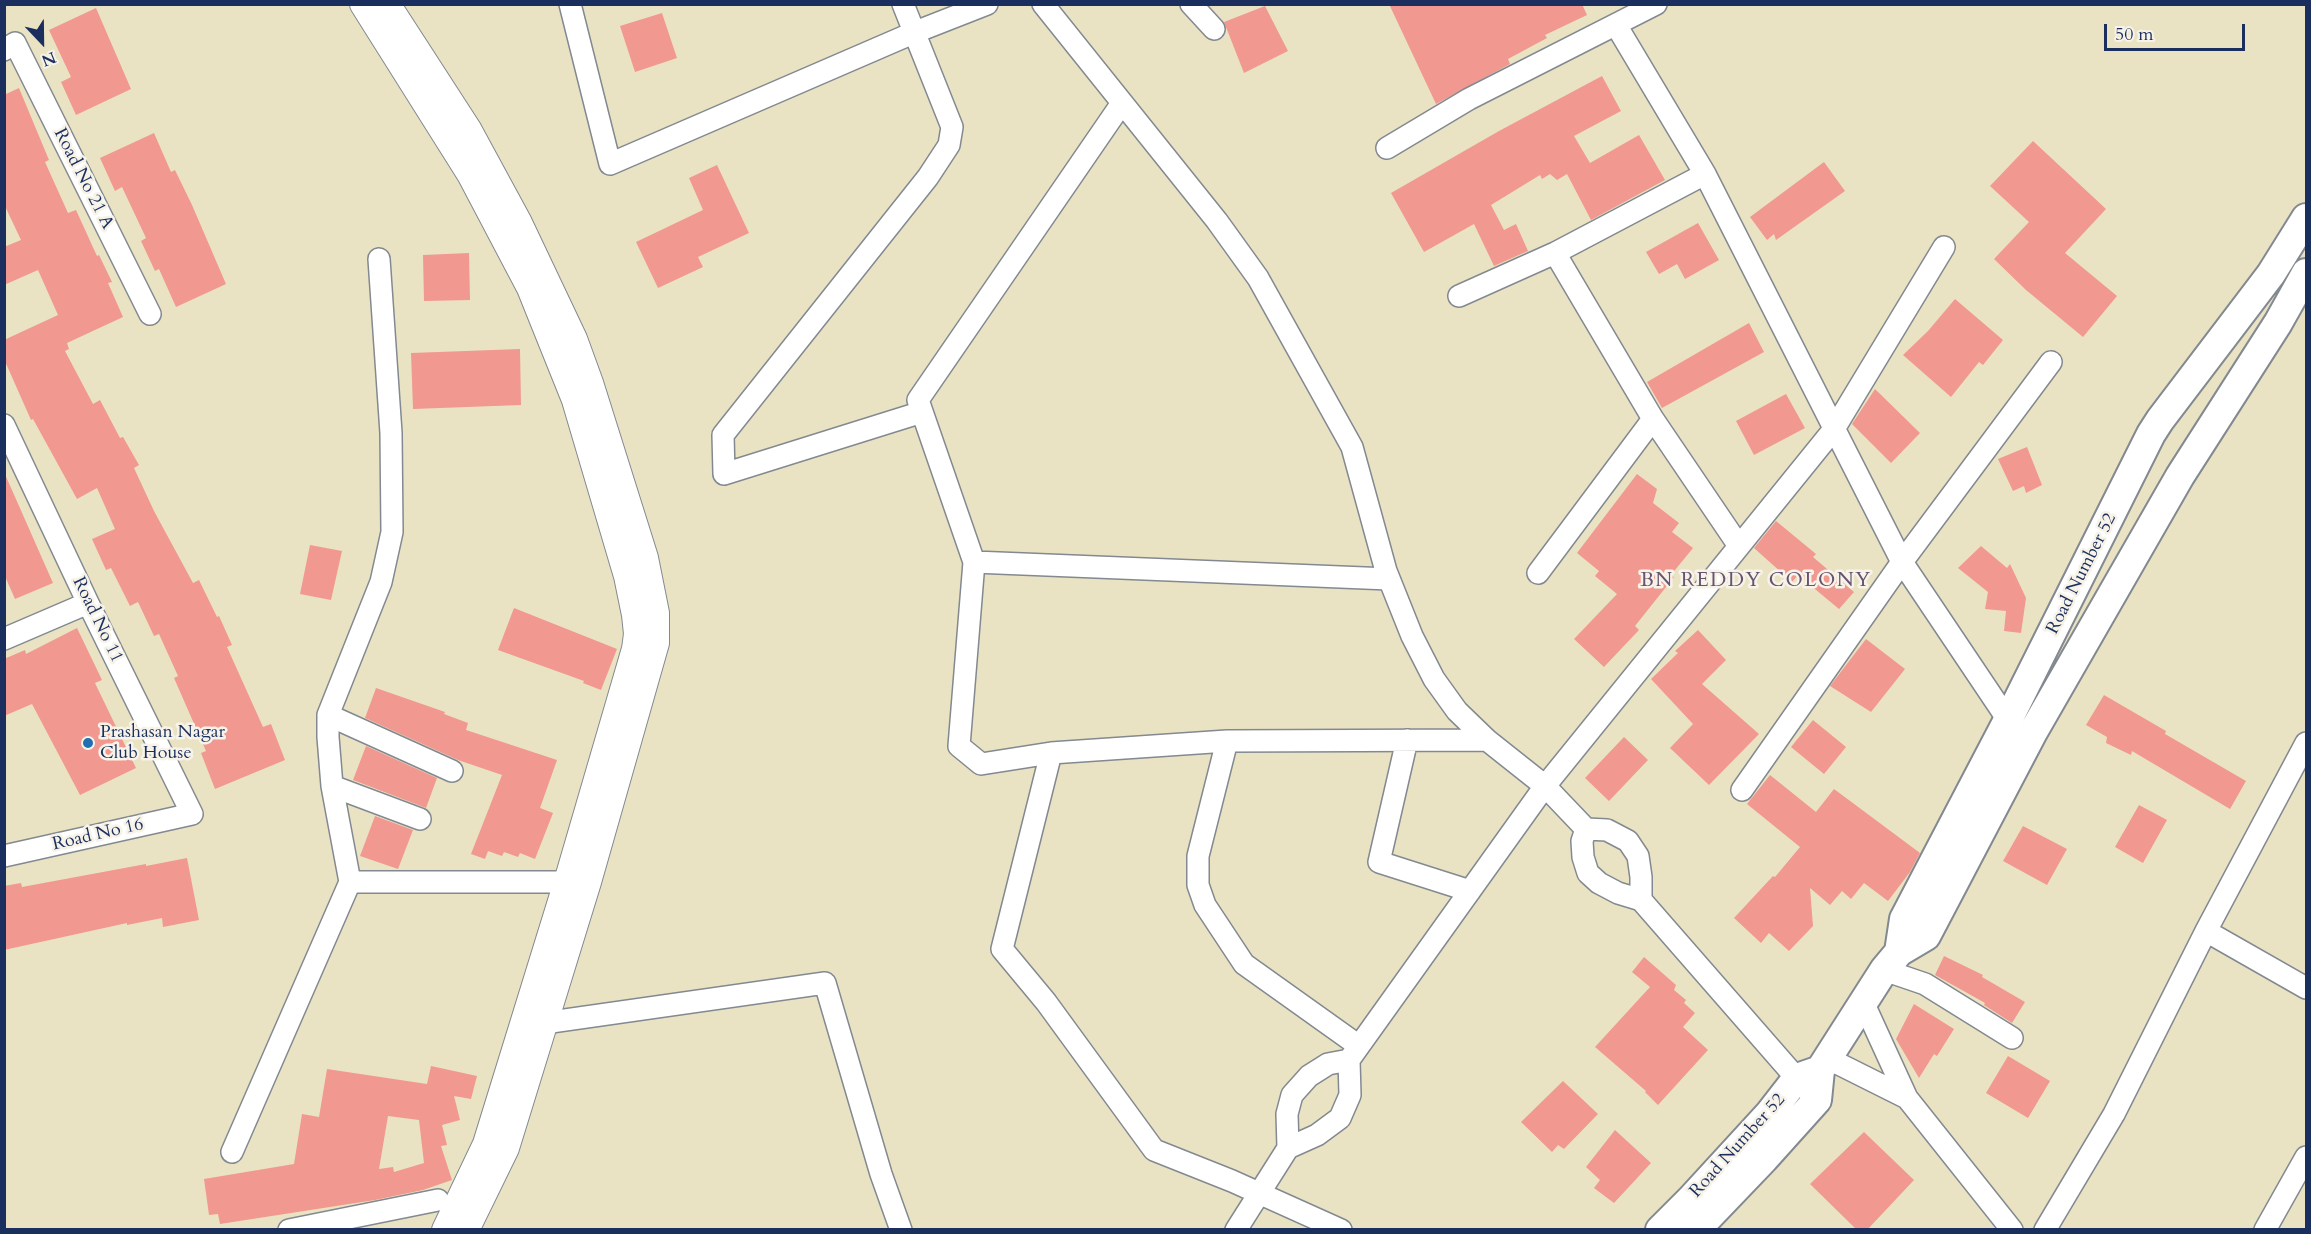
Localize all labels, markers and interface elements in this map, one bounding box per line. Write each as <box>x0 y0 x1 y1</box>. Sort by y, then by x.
north arrow <box>12 12 72 72</box>
scale bar <box>2107 12 2248 50</box>
text: 50 m <box>2115 22 2154 47</box>
text: N <box>38 46 59 71</box>
street label: Road No 21 A <box>48 125 118 233</box>
street label: Road Number 52 <box>2042 510 2122 638</box>
district label: BN REDDY COLONY <box>1640 569 1872 593</box>
street label: Road No 11 <box>67 574 127 666</box>
place label: Prashasan Nagar Club House <box>100 722 225 764</box>
marker: Prashasan Nagar Club House <box>81 736 95 750</box>
street label: Road No 16 <box>50 814 146 856</box>
street label: Road Number 52 <box>1686 1090 1790 1202</box>

